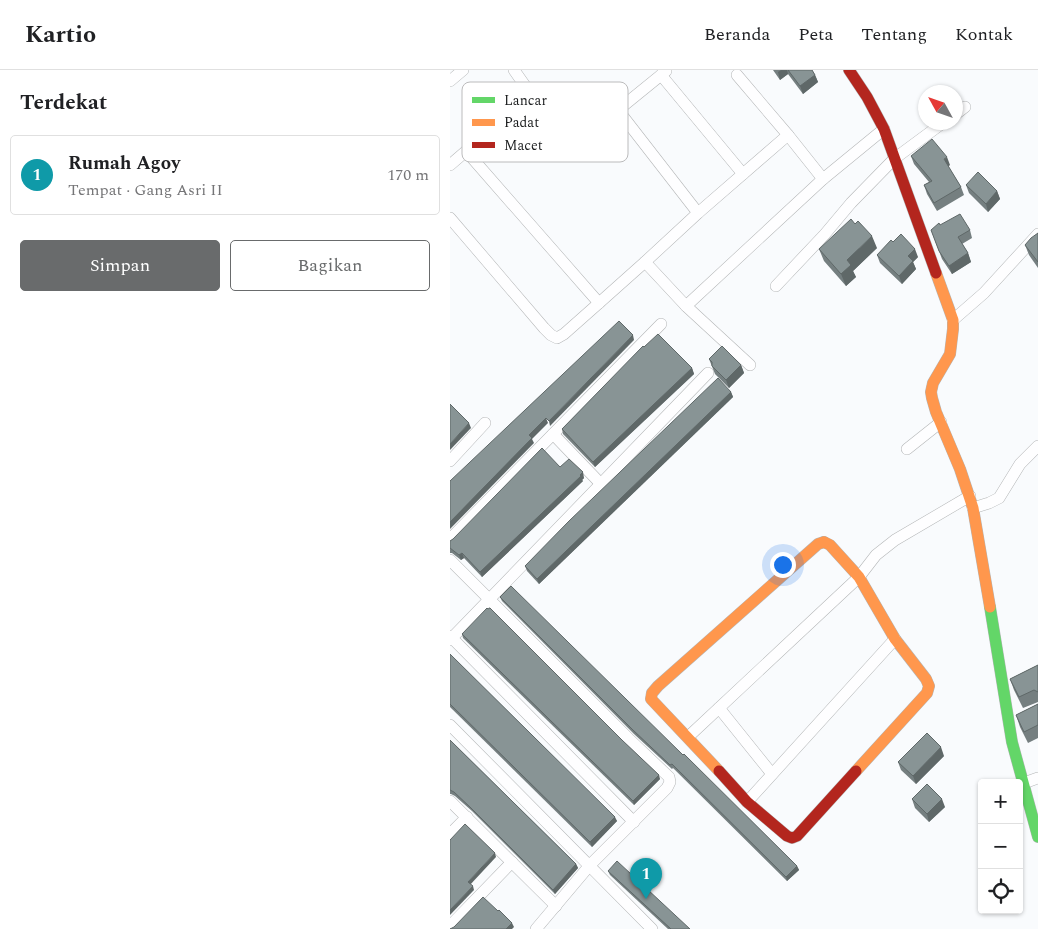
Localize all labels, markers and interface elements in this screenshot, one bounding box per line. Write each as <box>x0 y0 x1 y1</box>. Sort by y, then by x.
text: Kartio <box>25 17 96 53</box>
text: Beranda <box>704 21 770 48</box>
text: Peta <box>798 21 833 48</box>
text: Tentang <box>861 21 927 48</box>
text: Kontak <box>955 21 1013 48</box>
legend <box>462 82 628 162</box>
north arrow <box>918 85 963 130</box>
text: Terdekat <box>20 87 107 119</box>
text: Lancar <box>504 90 547 111</box>
text: Padat <box>504 112 539 133</box>
text: Macet <box>504 135 543 156</box>
text: Rumah Agoy <box>68 149 180 178</box>
text: 1 <box>33 163 41 187</box>
text: 170 m <box>387 163 429 187</box>
text: Tempat · Gang Asri II <box>68 178 223 202</box>
button: Simpan <box>20 240 220 291</box>
button: Bagikan <box>230 240 430 291</box>
your location <box>770 552 796 578</box>
map controls <box>978 779 1023 914</box>
button: + <box>978 779 1023 824</box>
button: − <box>978 824 1023 869</box>
pin: 1 <box>630 858 662 899</box>
button: locate <box>978 869 1023 914</box>

